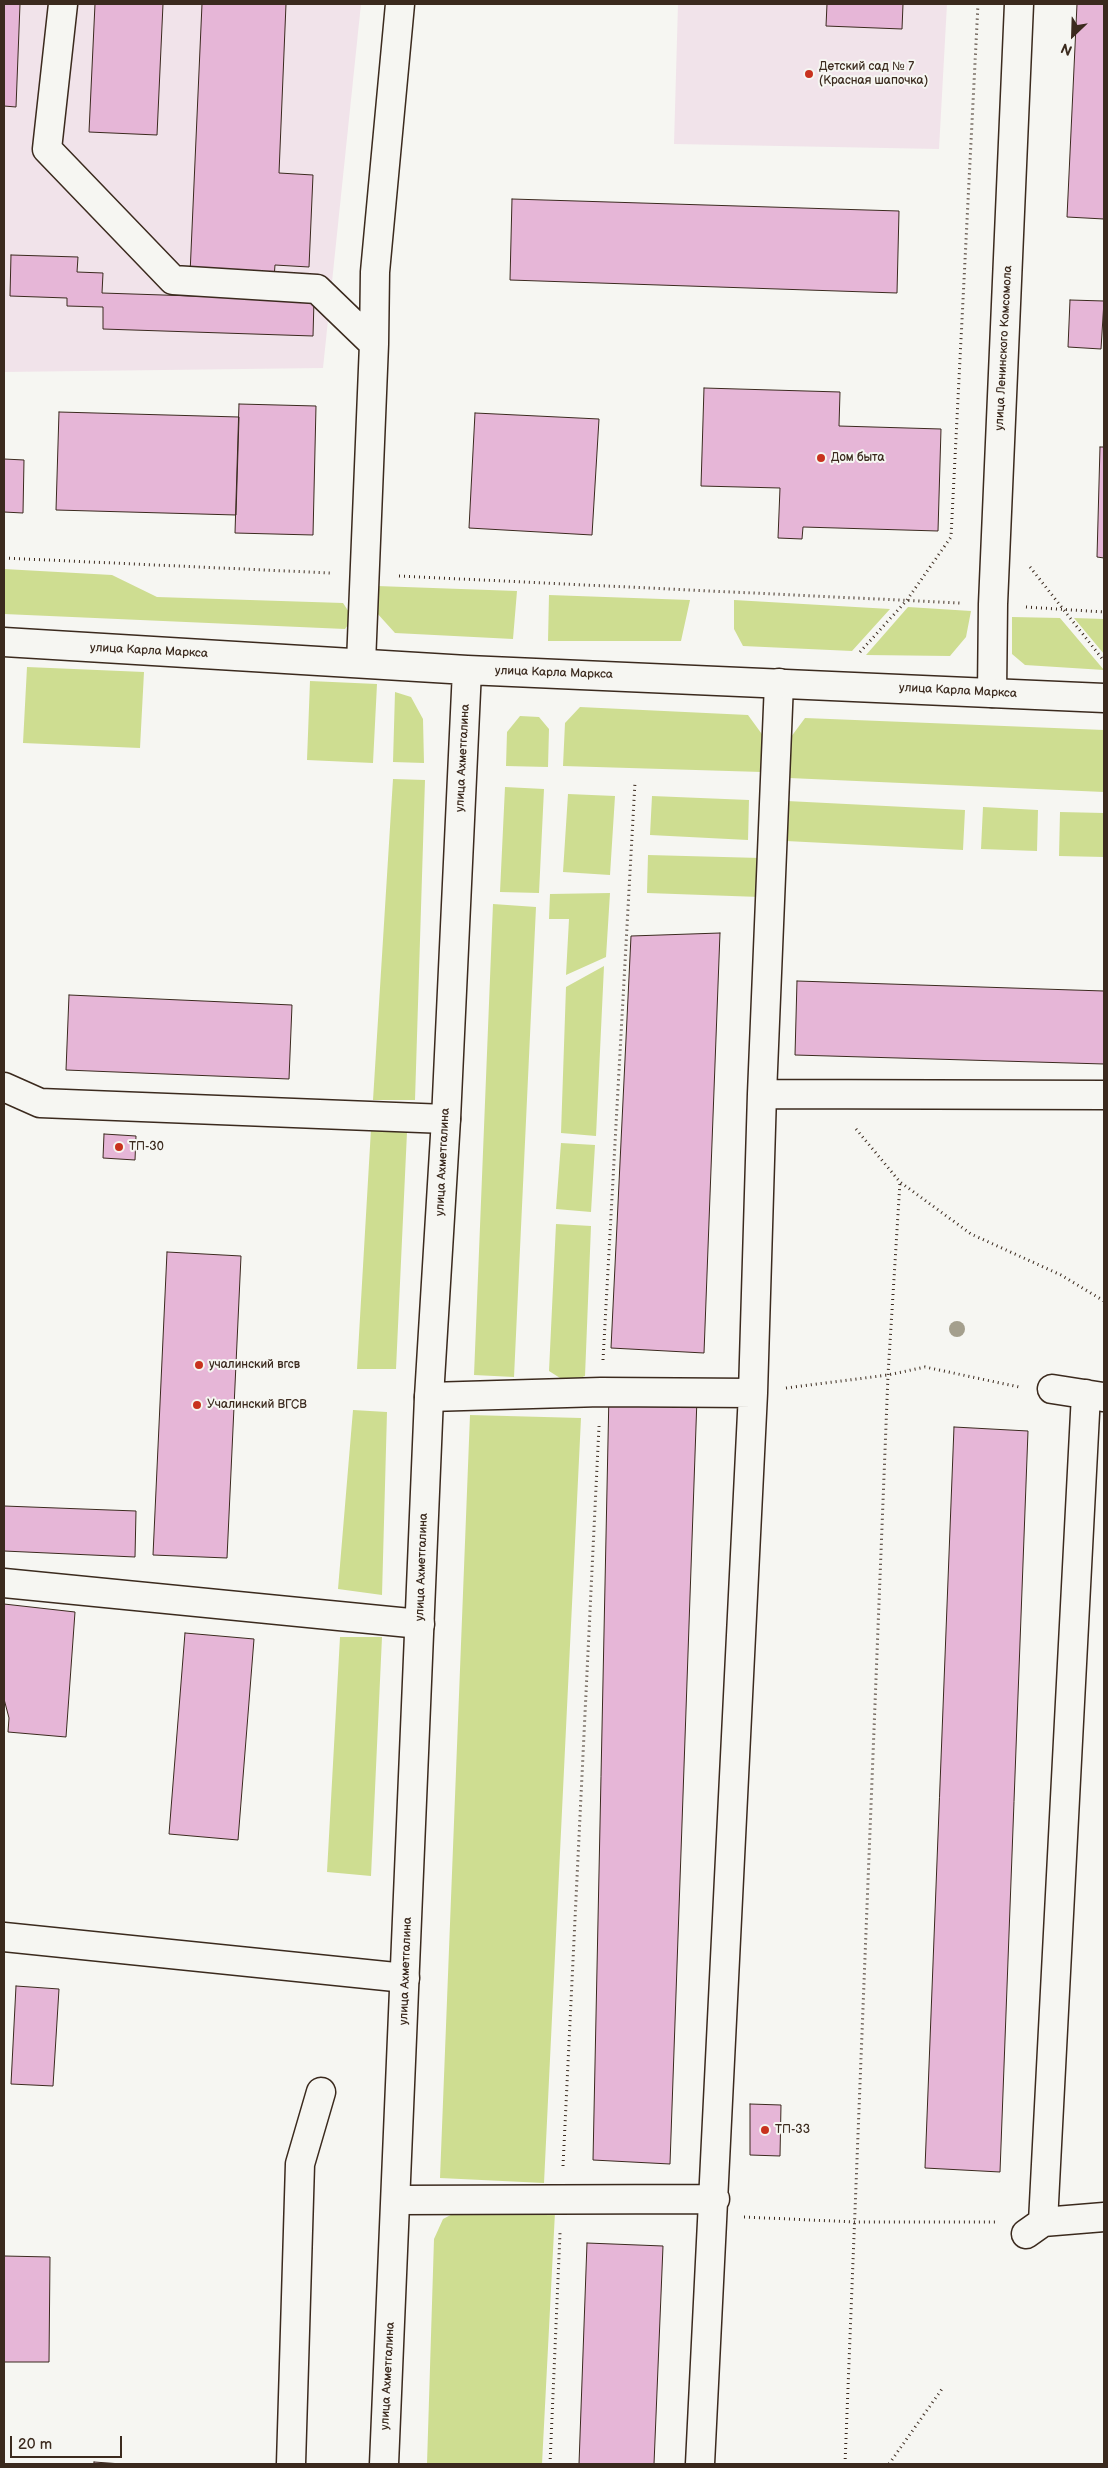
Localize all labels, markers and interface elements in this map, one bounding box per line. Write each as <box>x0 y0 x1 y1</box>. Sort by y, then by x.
north arrow <box>1048 10 1098 60</box>
text: N <box>1058 39 1075 59</box>
place label: Детский сад № 7 (Красная шапочка) <box>819 60 928 88</box>
marker: Детский сад № 7 (Красная шапочка) <box>803 68 815 80</box>
street label: улица Ленинского Комсомола <box>992 265 1016 431</box>
place label: Дом быта <box>831 451 885 465</box>
marker: Дом быта <box>815 452 827 464</box>
street label: улица Карла Маркса <box>90 641 208 661</box>
street label: улица Карла Маркса <box>495 664 613 682</box>
street label: улица Карла Маркса <box>899 681 1017 701</box>
street label: улица Ахметгалина <box>453 704 473 812</box>
street label: улица Ахметгалина <box>433 1108 453 1216</box>
place label: ТП-30 <box>129 1140 164 1154</box>
marker: ТП-30 <box>113 1141 125 1153</box>
place label: учалинский вгсв <box>209 1358 300 1372</box>
marker: учалинский вгсв <box>193 1359 205 1371</box>
place label: Учалинский ВГСВ <box>207 1398 307 1412</box>
marker: Учалинский ВГСВ <box>191 1399 203 1411</box>
street label: улица Ахметгалина <box>413 1513 431 1621</box>
street label: улица Ахметгалина <box>397 1917 415 2025</box>
place label: ТП-33 <box>775 2123 810 2137</box>
marker: ТП-33 <box>759 2124 771 2136</box>
street label: улица Ахметгалина <box>378 2322 398 2430</box>
scale bar <box>12 2426 125 2458</box>
text: 20 m <box>18 2435 52 2454</box>

